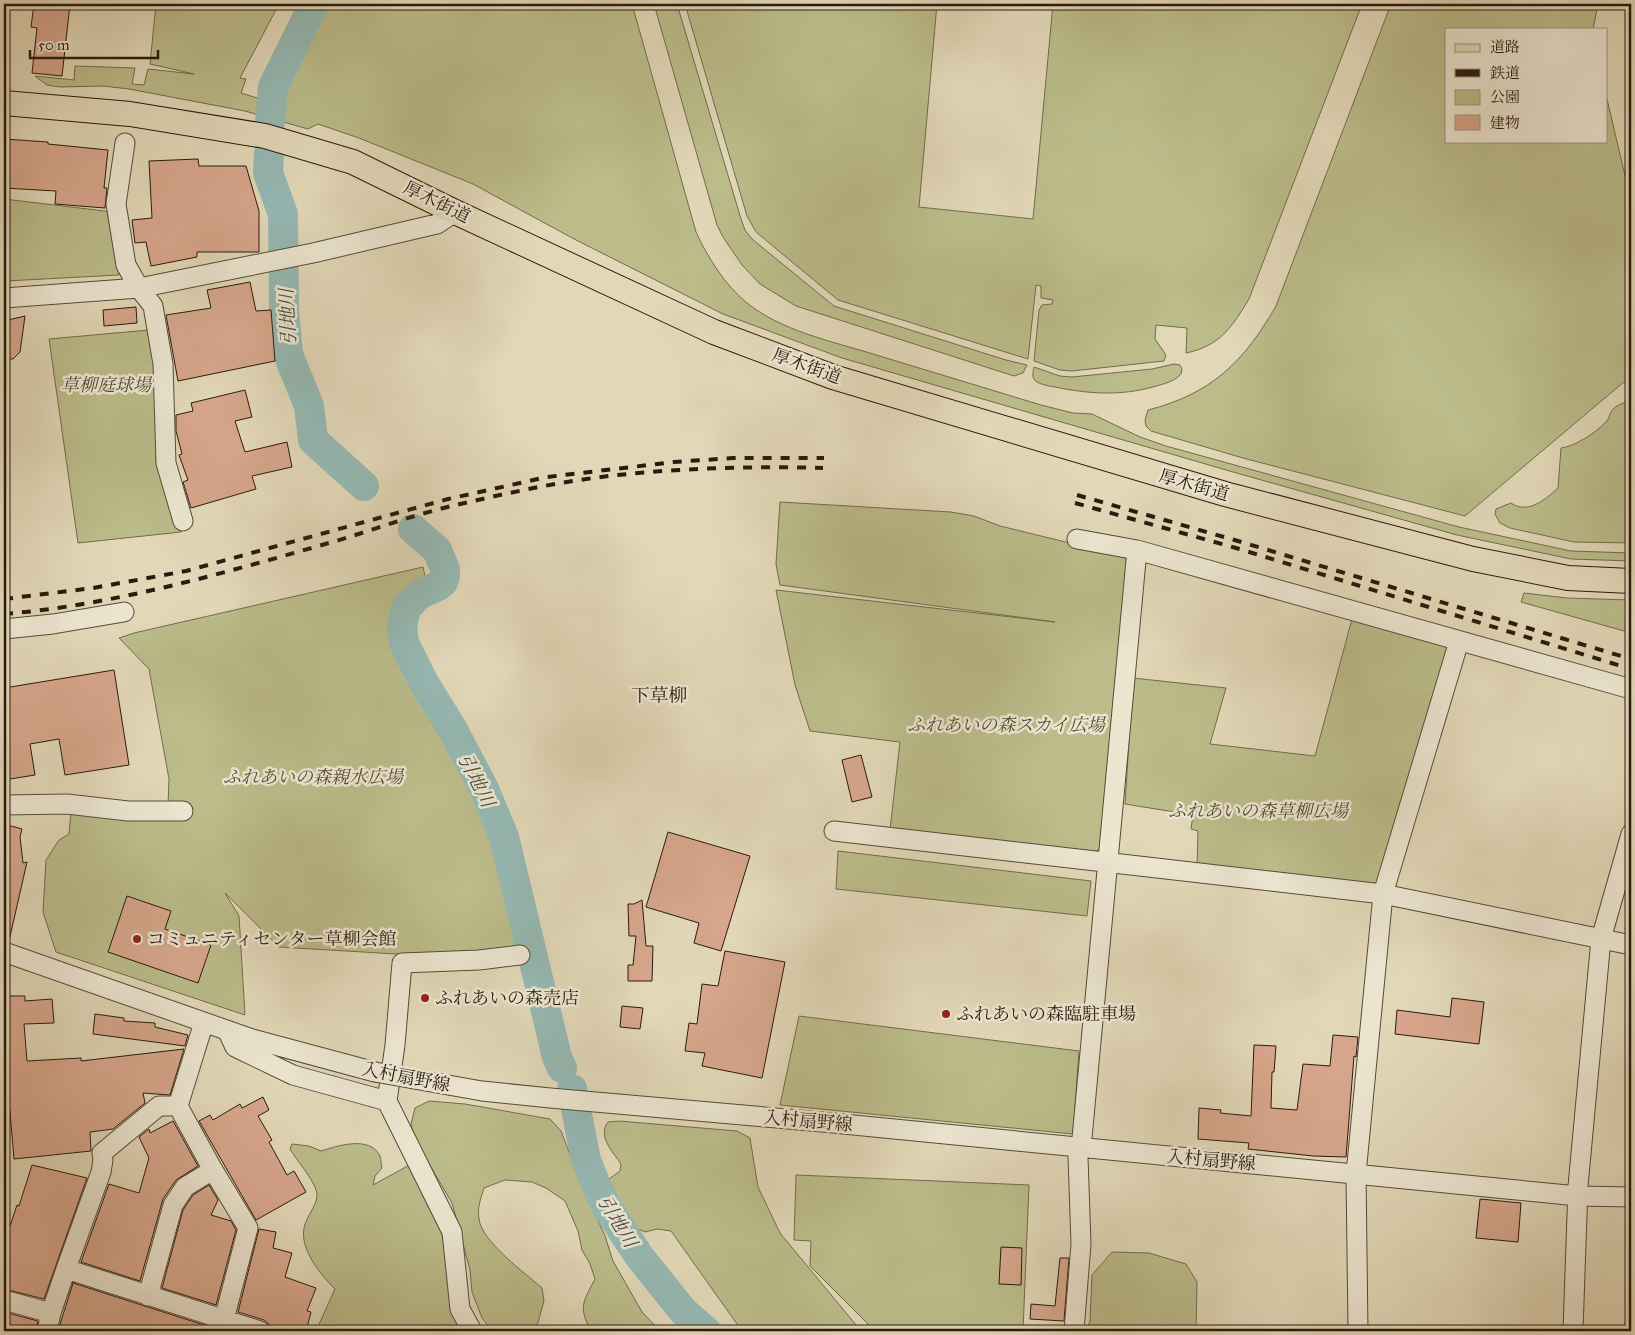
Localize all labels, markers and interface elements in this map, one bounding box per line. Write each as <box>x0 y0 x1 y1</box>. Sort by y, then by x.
scale bar <box>30 28 158 60</box>
legend <box>1445 28 1608 142</box>
text: 50 m <box>38 36 70 54</box>
text: 道路 <box>1490 38 1520 56</box>
text: 鉄道 <box>1490 64 1520 82</box>
text: 公園 <box>1490 88 1520 106</box>
text: 建物 <box>1490 114 1520 132</box>
street label: 厚木街道 <box>400 176 474 228</box>
water label: 引地川 <box>274 286 300 346</box>
street label: 厚木街道 <box>769 343 845 389</box>
park label: 草柳庭球場 <box>61 374 153 396</box>
street label: 厚木街道 <box>1156 465 1232 505</box>
district label: 下草柳 <box>630 684 688 707</box>
park label: ふれあいの森スカイ広場 <box>907 714 1107 736</box>
water label: 引地川 <box>453 750 501 813</box>
park label: ふれあいの森親水広場 <box>223 766 405 788</box>
park label: ふれあいの森草柳広場 <box>1168 800 1350 822</box>
place label: コミュニティセンター草柳会館 <box>147 928 396 950</box>
marker: コミュニティセンター草柳会館 <box>131 933 143 945</box>
place label: ふれあいの森売店 <box>435 987 579 1009</box>
marker: ふれあいの森売店 <box>419 992 431 1004</box>
place label: ふれあいの森臨駐車場 <box>956 1003 1136 1025</box>
marker: ふれあいの森臨駐車場 <box>940 1008 952 1020</box>
street label: 入村扇野線 <box>360 1058 452 1096</box>
street label: 入村扇野線 <box>762 1106 854 1136</box>
street label: 入村扇野線 <box>1165 1145 1257 1175</box>
water label: 引地川 <box>593 1191 643 1253</box>

